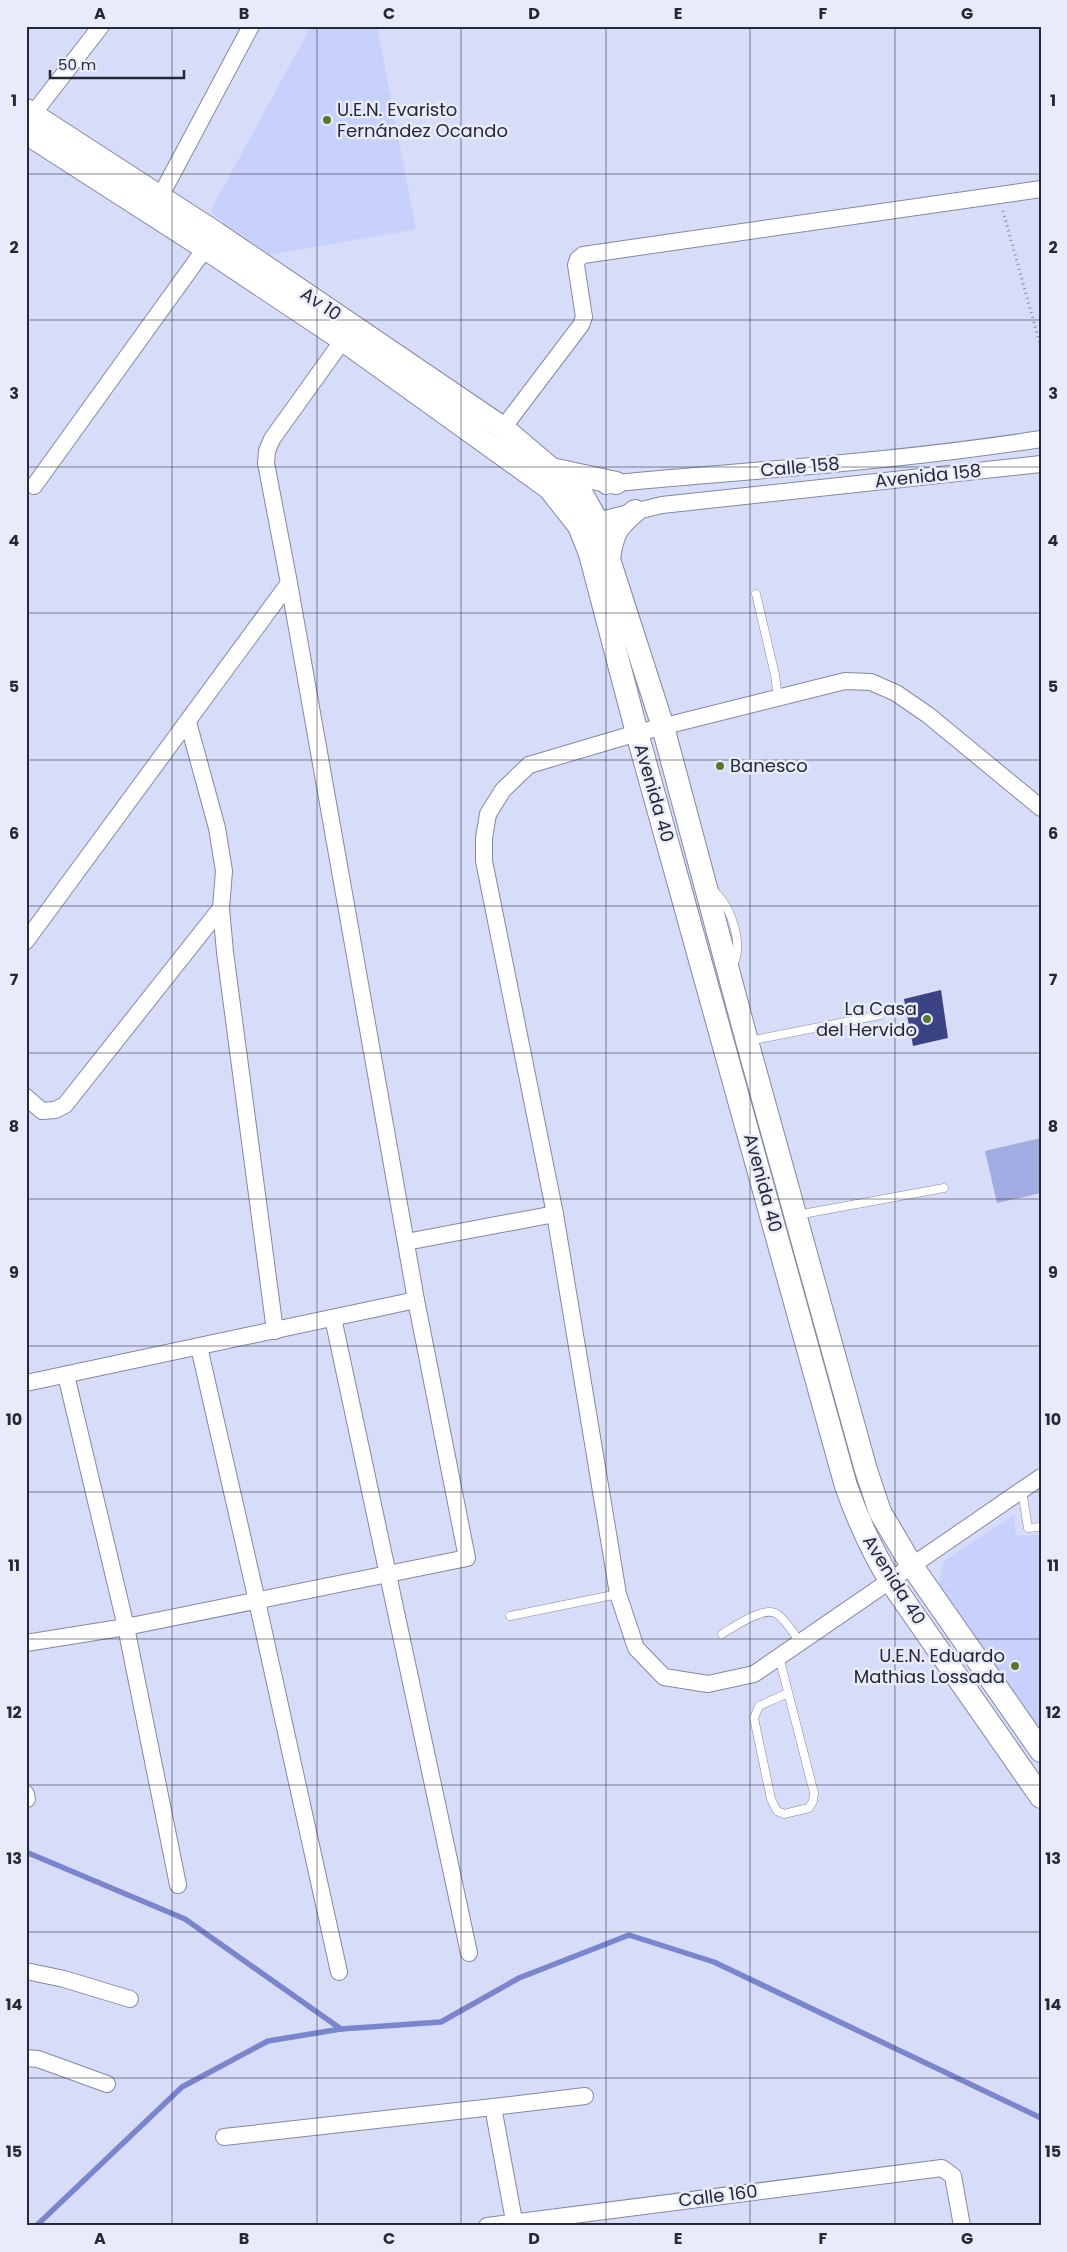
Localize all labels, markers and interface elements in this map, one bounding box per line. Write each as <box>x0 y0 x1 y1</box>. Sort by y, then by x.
text: A <box>94 2 106 25</box>
text: B <box>239 2 249 25</box>
text: C <box>383 2 395 25</box>
text: D <box>528 2 540 25</box>
text: E <box>674 2 682 25</box>
text: F <box>819 2 828 25</box>
text: G <box>961 2 973 25</box>
scale bar <box>50 48 184 80</box>
text: 50 m <box>58 54 96 75</box>
text: 1 <box>11 89 17 112</box>
text: 1 <box>1050 89 1056 112</box>
place label: U.E.N. Evaristo Fernández Ocando <box>337 97 508 143</box>
marker: U.E.N. Evaristo Fernández Ocando <box>321 114 333 126</box>
text: 2 <box>9 236 19 259</box>
text: 2 <box>1048 236 1058 259</box>
street label: Av 10 <box>296 281 347 326</box>
text: 3 <box>9 382 19 405</box>
text: 3 <box>1048 382 1058 405</box>
street label: Calle 158 <box>759 451 841 482</box>
street label: Avenida 158 <box>873 457 982 494</box>
text: 4 <box>9 529 20 552</box>
text: 4 <box>1048 529 1059 552</box>
text: 5 <box>9 675 19 698</box>
text: 5 <box>1048 675 1058 698</box>
street label: Avenida 40 <box>629 741 680 845</box>
place label: Banesco <box>730 753 808 778</box>
marker: Banesco <box>714 760 726 772</box>
text: 6 <box>9 822 19 845</box>
text: 6 <box>1048 822 1058 845</box>
text: 7 <box>10 968 19 991</box>
text: 7 <box>1049 968 1058 991</box>
place label: La Casa del Hervido <box>816 996 917 1042</box>
marker: La Casa del Hervido <box>921 1013 933 1025</box>
text: 8 <box>9 1115 19 1138</box>
text: 8 <box>1048 1115 1058 1138</box>
street label: Avenida 40 <box>738 1131 789 1235</box>
text: 9 <box>9 1261 19 1284</box>
text: 9 <box>1048 1261 1058 1284</box>
text: 10 <box>6 1408 22 1431</box>
text: 10 <box>1045 1408 1061 1431</box>
street label: Avenida 40 <box>857 1530 932 1629</box>
text: 11 <box>8 1554 20 1577</box>
text: 11 <box>1047 1554 1059 1577</box>
place label: U.E.N. Eduardo Mathias Lossada <box>854 1643 1005 1689</box>
marker: U.E.N. Eduardo Mathias Lossada <box>1009 1660 1021 1672</box>
text: 12 <box>6 1701 22 1724</box>
text: 12 <box>1045 1701 1061 1724</box>
text: 13 <box>6 1847 22 1870</box>
text: 13 <box>1045 1847 1061 1870</box>
text: 14 <box>6 1993 23 2016</box>
text: 14 <box>1045 1993 1062 2016</box>
text: 15 <box>6 2140 22 2163</box>
text: 15 <box>1045 2140 1061 2163</box>
street label: Calle 160 <box>677 2178 759 2213</box>
text: A <box>94 2227 106 2250</box>
text: B <box>239 2227 249 2250</box>
text: C <box>383 2227 395 2250</box>
text: D <box>528 2227 540 2250</box>
text: E <box>674 2227 682 2250</box>
text: F <box>819 2227 828 2250</box>
text: G <box>961 2227 973 2250</box>

